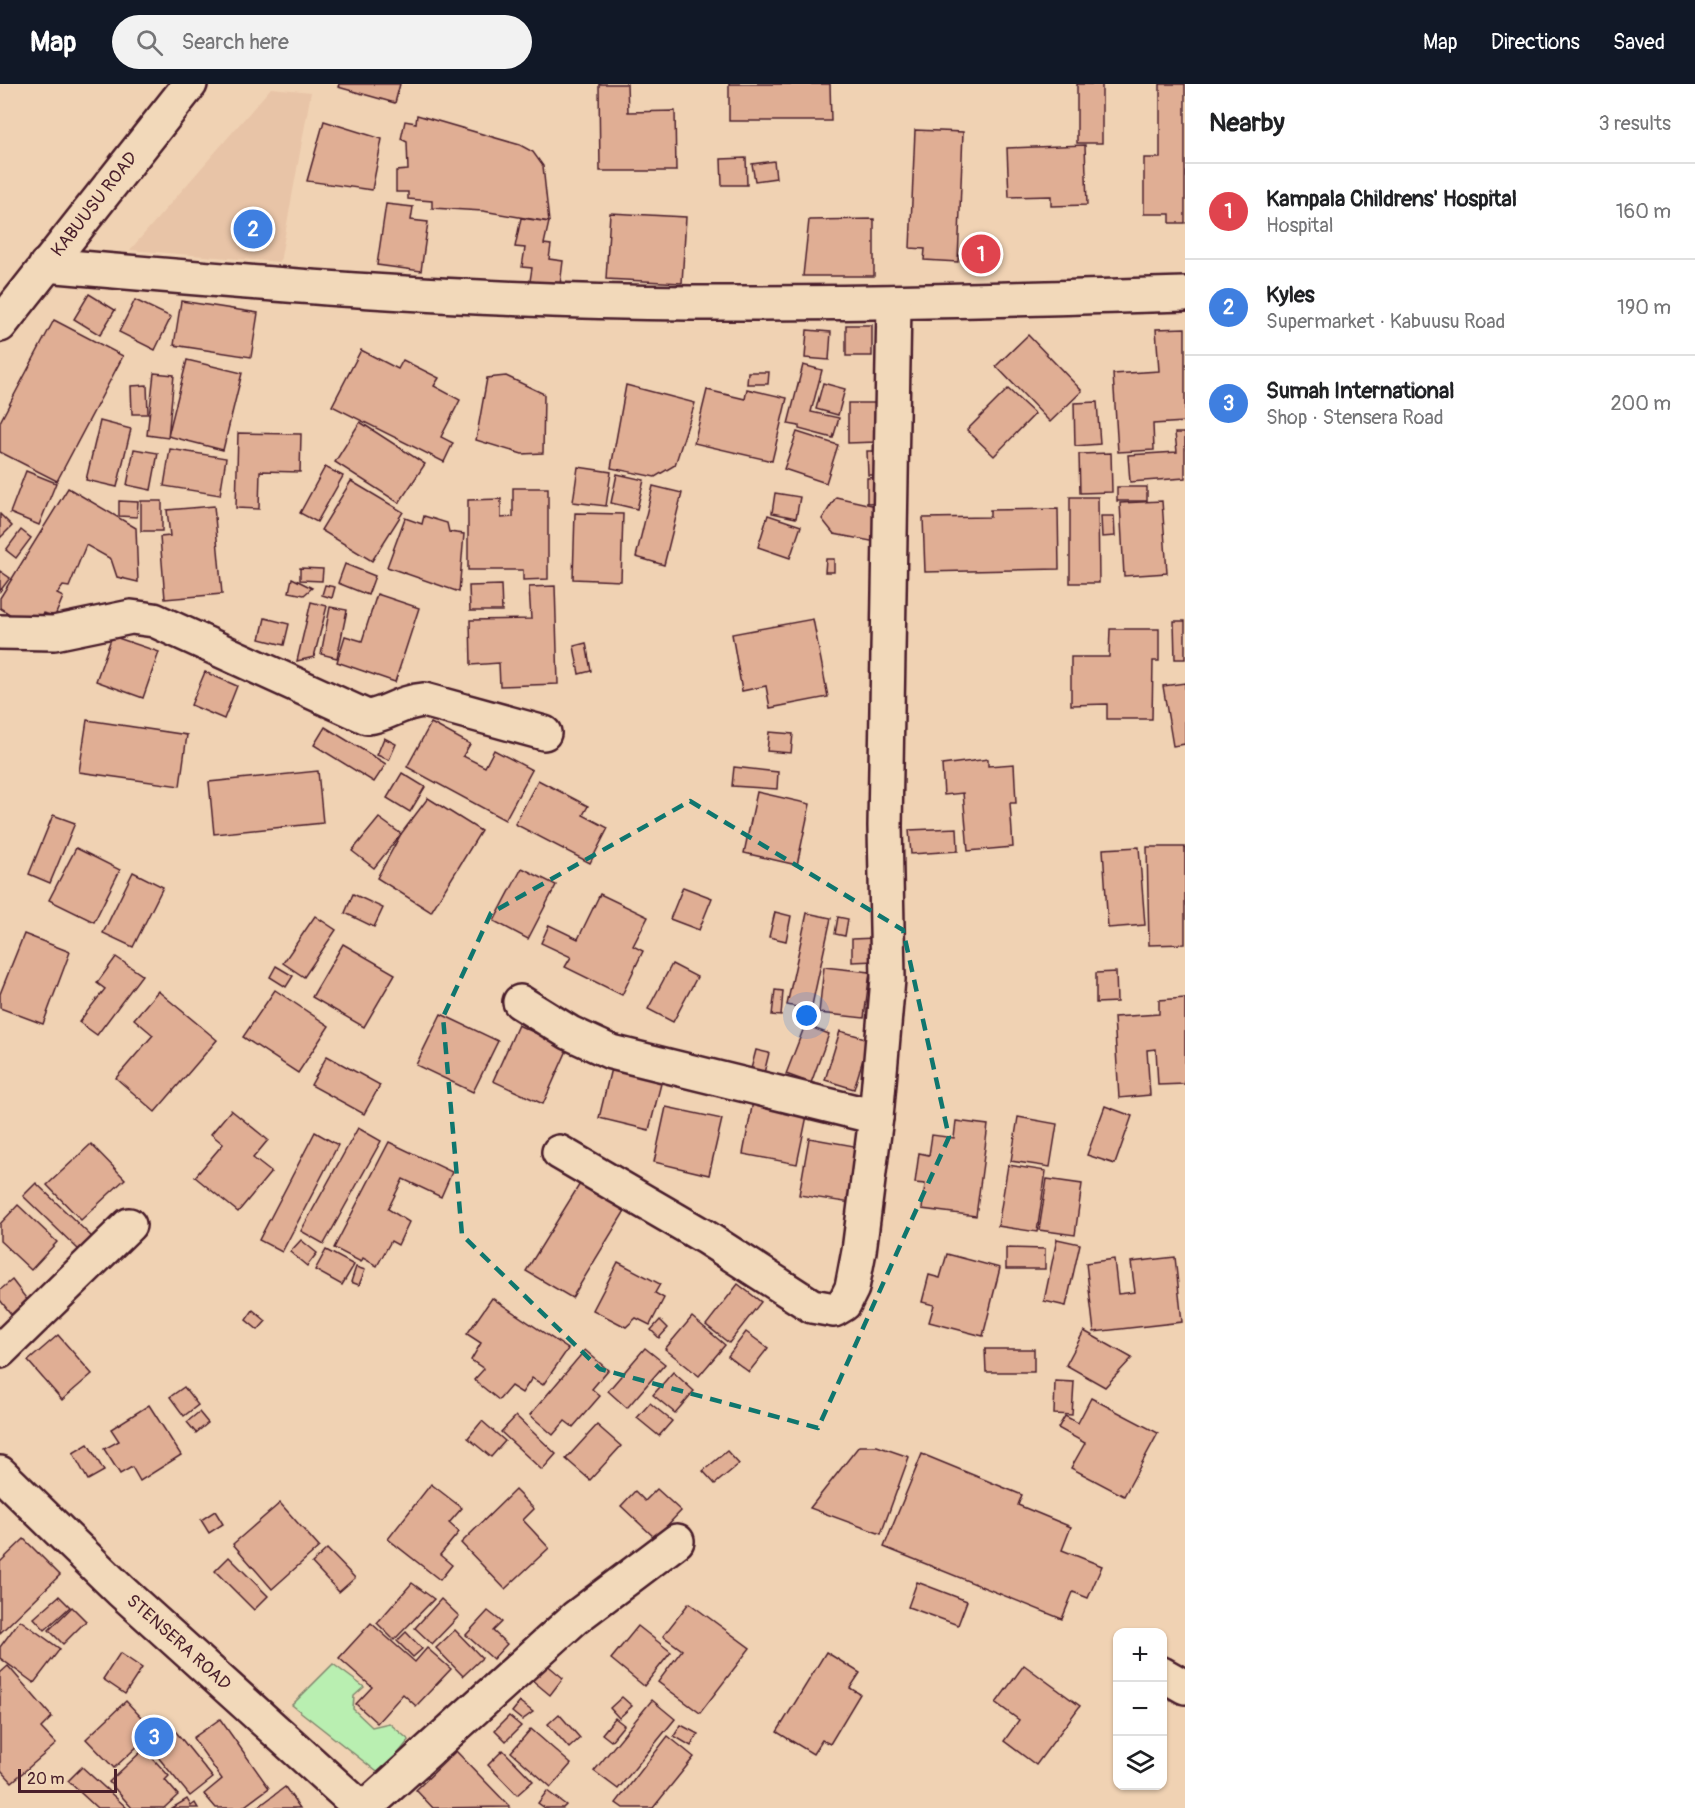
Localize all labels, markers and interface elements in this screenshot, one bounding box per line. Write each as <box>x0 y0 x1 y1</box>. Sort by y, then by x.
search box <box>112 15 532 69</box>
text: Map <box>30 25 76 60</box>
icon: search <box>133 26 166 59</box>
text: Search here <box>181 28 289 56</box>
text: Map <box>1423 29 1458 56</box>
text: Directions <box>1491 29 1580 56</box>
text: Saved <box>1613 29 1665 56</box>
text: Nearby <box>1209 107 1285 139</box>
text: 3 results <box>1599 111 1671 136</box>
street label: KABUUSU ROAD <box>46 147 143 262</box>
text: Kampala Childrens' Hospital <box>1266 185 1517 213</box>
text: 1 <box>1225 199 1232 224</box>
text: 160 m <box>1616 199 1671 224</box>
pin: 2 <box>234 206 272 252</box>
text: Hospital <box>1266 213 1333 238</box>
pin: 1 <box>962 232 1000 276</box>
text: Kyles <box>1266 281 1315 309</box>
text: 2 <box>1223 295 1234 320</box>
text: 190 m <box>1617 295 1671 320</box>
text: Supermarket · Kabuusu Road <box>1266 309 1505 334</box>
text: Sumah International <box>1266 377 1454 405</box>
text: 3 <box>1223 391 1234 416</box>
text: 200 m <box>1610 391 1671 416</box>
text: Shop · Stensera Road <box>1266 405 1444 430</box>
your location <box>792 1001 821 1030</box>
street label: STENSERA ROAD <box>122 1589 236 1695</box>
map controls <box>1113 1628 1167 1790</box>
button: + <box>1113 1628 1167 1682</box>
button: − <box>1113 1682 1167 1736</box>
pin: 3 <box>134 1714 174 1760</box>
button: layers <box>1113 1736 1167 1790</box>
scale bar <box>18 1766 117 1794</box>
text: 20 m <box>27 1769 65 1789</box>

